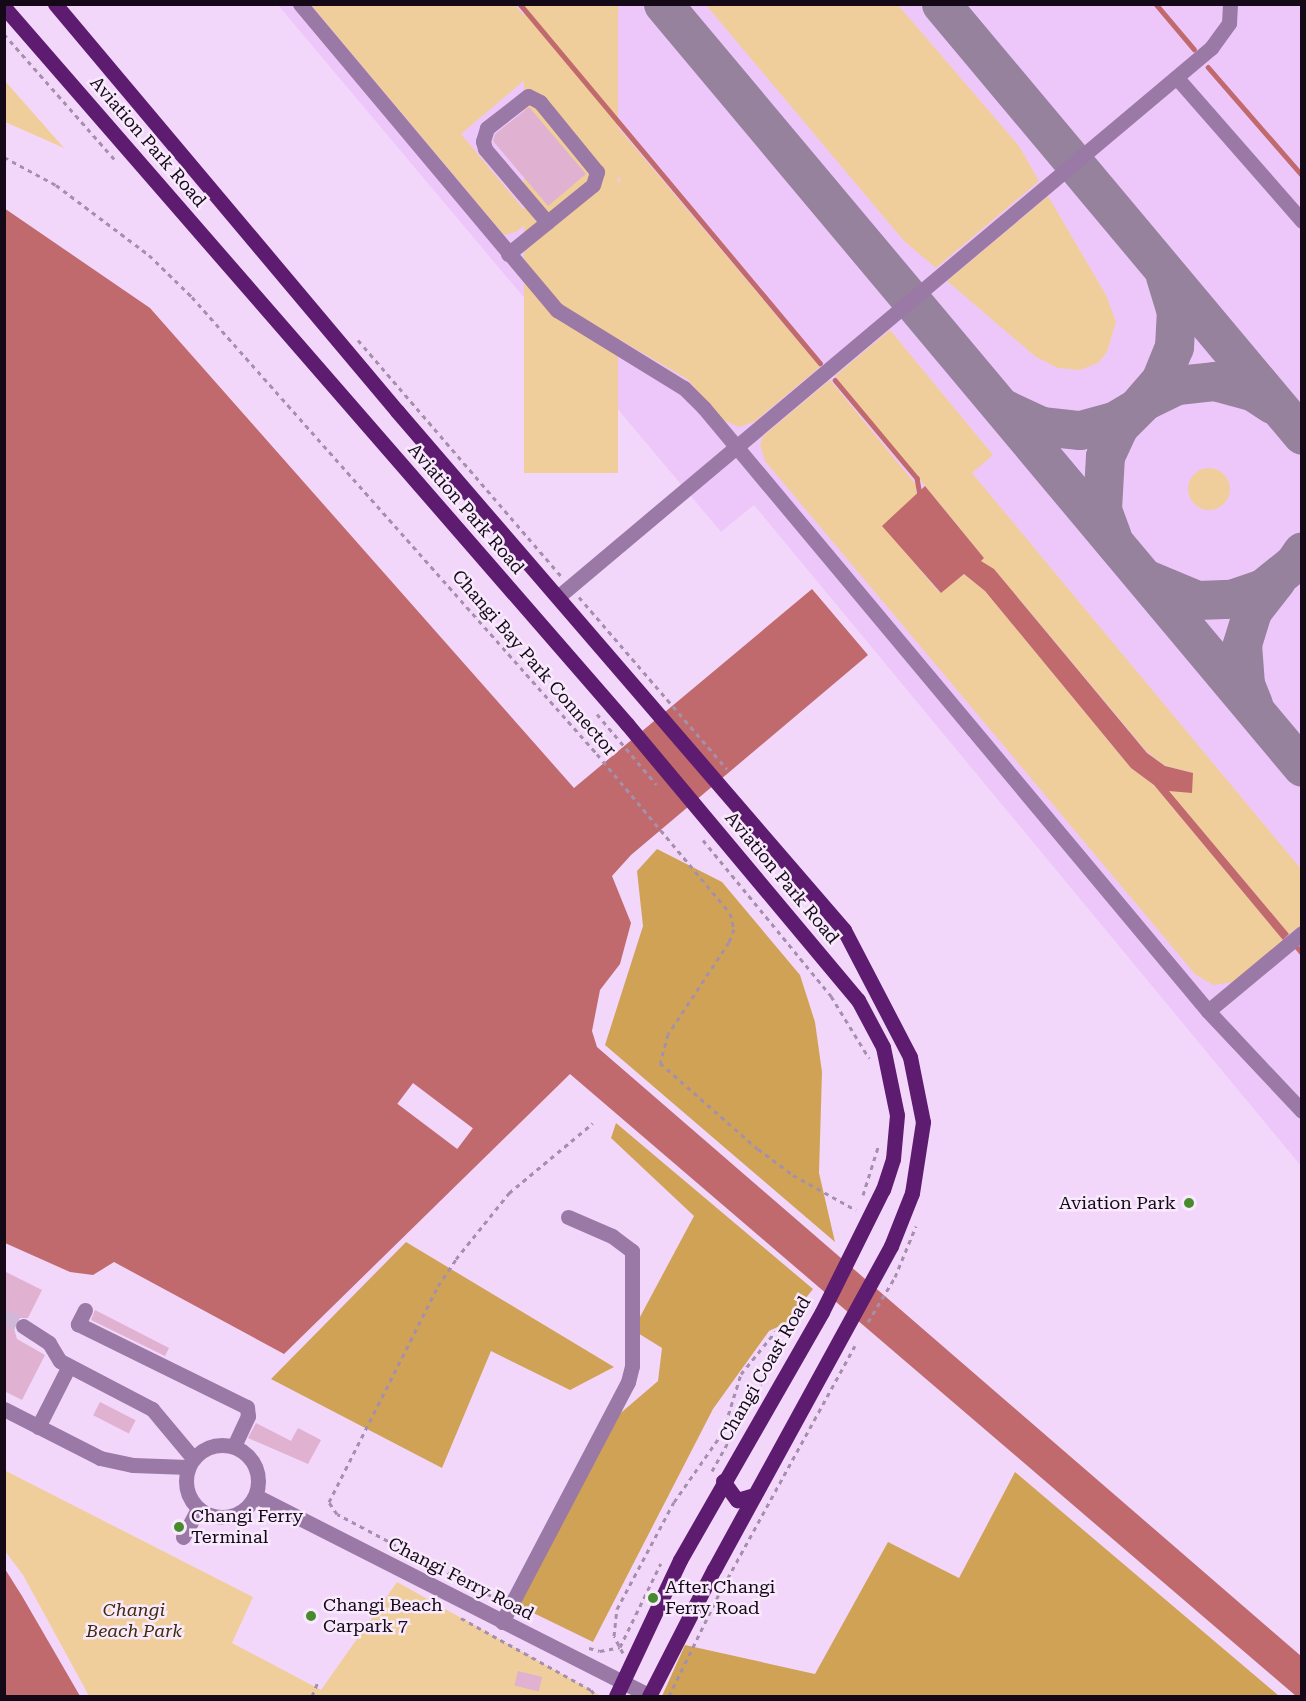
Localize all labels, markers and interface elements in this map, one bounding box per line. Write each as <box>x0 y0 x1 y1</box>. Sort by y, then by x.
street label: Aviation Park Road <box>85 72 211 212</box>
street label: Aviation Park Road <box>403 439 529 579</box>
street label: Changi Bay Park Connector <box>447 566 621 760</box>
street label: Aviation Park Road <box>720 808 844 948</box>
place label: Aviation Park <box>1059 1192 1176 1214</box>
marker: Aviation Park <box>1180 1194 1198 1212</box>
street label: Changi Coast Road <box>715 1293 815 1445</box>
place label: Changi Ferry Terminal <box>191 1506 303 1549</box>
marker: Changi Ferry Terminal <box>172 1520 186 1534</box>
street label: Changi Ferry Road <box>384 1533 538 1625</box>
place label: After Changi Ferry Road <box>665 1577 775 1620</box>
marker: After Changi Ferry Road <box>646 1591 660 1605</box>
place label: Changi Beach Carpark 7 <box>323 1595 443 1638</box>
park label: Changi Beach Park <box>86 1600 182 1642</box>
marker: Changi Beach Carpark 7 <box>304 1609 318 1623</box>

